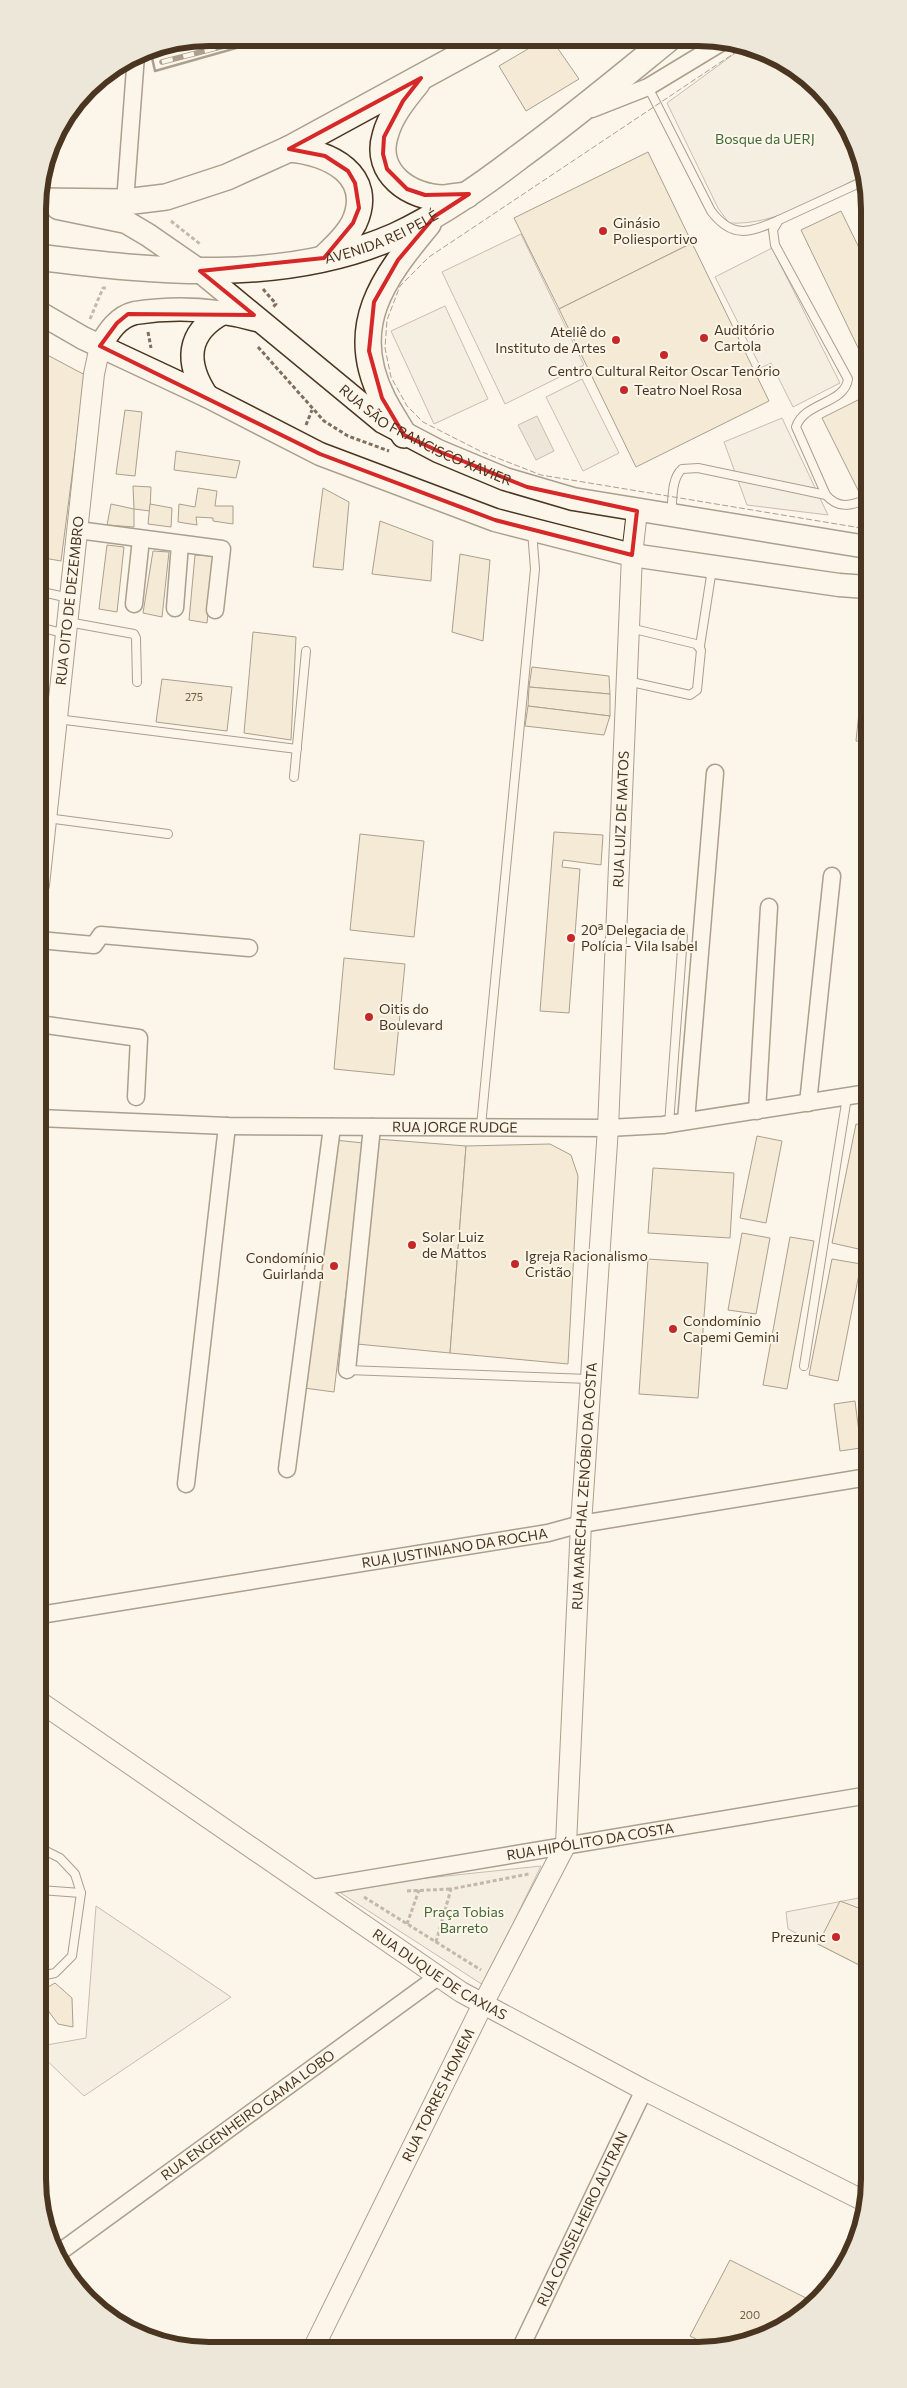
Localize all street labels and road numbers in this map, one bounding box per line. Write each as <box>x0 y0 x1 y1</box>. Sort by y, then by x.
street label: AVENIDA REI PELÉ <box>323 206 441 267</box>
street label: RUA SÃO FRANCISCO XAVIER <box>336 381 514 488</box>
street label: RUA OITO DE DEZEMBRO <box>52 515 87 686</box>
street label: RUA LUIZ DE MATOS <box>609 750 632 888</box>
street label: RUA JORGE RUDGE <box>392 1118 518 1136</box>
street label: RUA MARECHAL ZENÓBIO DA COSTA <box>568 1361 600 1610</box>
street label: RUA JUSTINIANO DA ROCHA <box>360 1524 549 1571</box>
street label: RUA HIPÓLITO DA COSTA <box>505 1819 675 1864</box>
street label: RUA DUQUE DE CAXIAS <box>370 1925 510 2023</box>
street label: RUA TORRES HOMEM <box>398 2025 478 2164</box>
street label: RUA ENGENHEIRO GAMA LOBO <box>157 2046 338 2184</box>
street label: RUA CONSELHEIRO AUTRAN <box>533 2129 631 2309</box>

